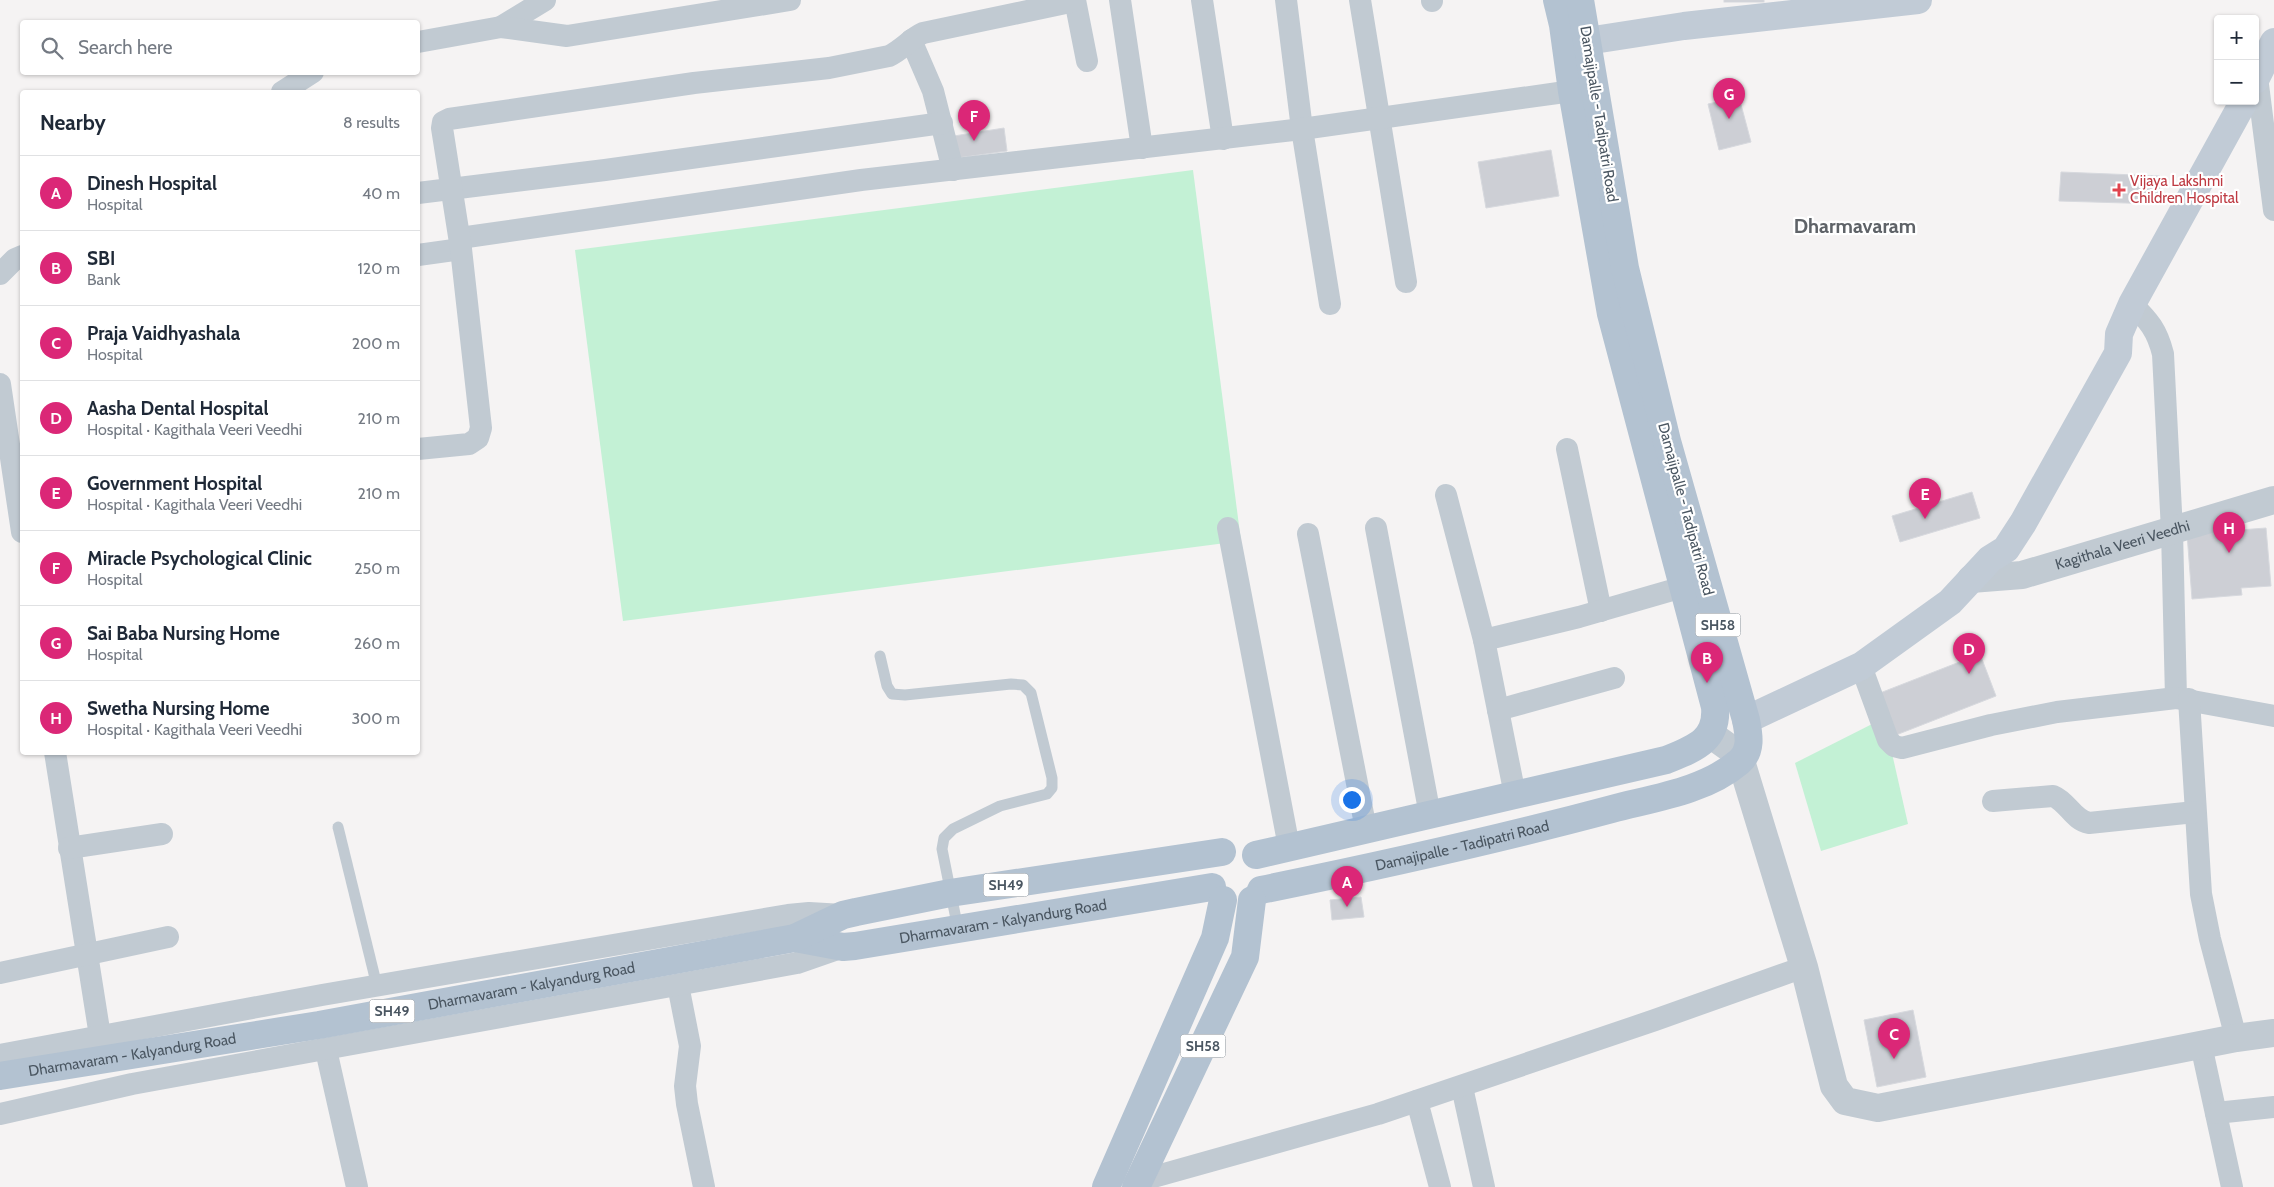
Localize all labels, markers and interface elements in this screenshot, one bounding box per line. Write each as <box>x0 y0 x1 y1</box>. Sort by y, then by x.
map controls <box>2214 15 2259 105</box>
button: + <box>2214 15 2259 60</box>
search box <box>20 20 420 75</box>
street label: Damajipalle - Tadipatri Road <box>1576 25 1622 203</box>
icon: search <box>38 34 66 62</box>
text: Search here <box>78 36 172 59</box>
button: − <box>2214 60 2259 105</box>
pin: G <box>1713 78 1745 119</box>
pin: F <box>958 100 990 141</box>
text: Nearby <box>40 110 106 135</box>
text: 8 results <box>343 113 400 132</box>
text: Dinesh Hospital <box>87 172 217 195</box>
place label: Vijaya Lakshmi Children Hospital <box>2130 172 2239 207</box>
marker: Vijaya Lakshmi Children Hospital <box>2112 183 2126 197</box>
text: A <box>51 184 61 203</box>
text: 40 m <box>362 184 400 203</box>
text: Hospital <box>87 195 143 214</box>
district label: Dharmavaram <box>1794 214 1916 238</box>
text: SBI <box>87 247 115 270</box>
text: B <box>51 259 61 278</box>
text: 120 m <box>358 259 400 278</box>
text: Bank <box>87 270 120 289</box>
text: Praja Vaidhyashala <box>87 322 240 345</box>
text: C <box>51 334 61 353</box>
text: 200 m <box>352 334 400 353</box>
text: Hospital <box>87 345 143 364</box>
text: Aasha Dental Hospital <box>87 397 268 420</box>
text: D <box>50 409 62 428</box>
text: 210 m <box>358 409 400 428</box>
text: Hospital · Kagithala Veeri Veedhi <box>87 420 302 439</box>
street label: Damajipalle - Tadipatri Road <box>1654 421 1718 597</box>
text: Government Hospital <box>87 472 262 495</box>
pin: E <box>1909 478 1941 519</box>
text: E <box>51 484 61 503</box>
text: 210 m <box>358 484 400 503</box>
text: Hospital · Kagithala Veeri Veedhi <box>87 495 302 514</box>
pin: H <box>2213 512 2245 553</box>
street label: Kagithala Veeri Veedhi <box>2053 517 2192 574</box>
text: Miracle Psychological Clinic <box>87 547 312 570</box>
text: F <box>52 559 60 578</box>
text: 250 m <box>354 559 400 578</box>
text: Hospital <box>87 570 143 589</box>
road number: SH58 <box>1696 614 1740 636</box>
text: Sai Baba Nursing Home <box>87 622 280 645</box>
pin: D <box>1953 633 1985 674</box>
text: G <box>51 634 61 653</box>
text: 260 m <box>354 634 400 653</box>
pin: B <box>1691 642 1723 683</box>
text: Hospital <box>87 645 143 664</box>
text: Swetha Nursing Home <box>87 697 270 720</box>
text: H <box>50 709 62 728</box>
text: 300 m <box>351 709 400 728</box>
text: Hospital · Kagithala Veeri Veedhi <box>87 720 302 739</box>
your location <box>1339 787 1365 813</box>
street label: Damajipalle - Tadipatri Road <box>1373 817 1551 875</box>
pin: A <box>1331 866 1363 907</box>
road number: SH49 <box>984 874 1028 896</box>
street label: Dharmavaram - Kalyandurg Road <box>898 896 1108 948</box>
street label: Dharmavaram - Kalyandurg Road <box>426 958 636 1014</box>
road number: SH49 <box>370 999 414 1022</box>
pin: C <box>1878 1018 1910 1059</box>
street label: Dharmavaram - Kalyandurg Road <box>27 1029 237 1080</box>
road number: SH58 <box>1180 1034 1226 1058</box>

